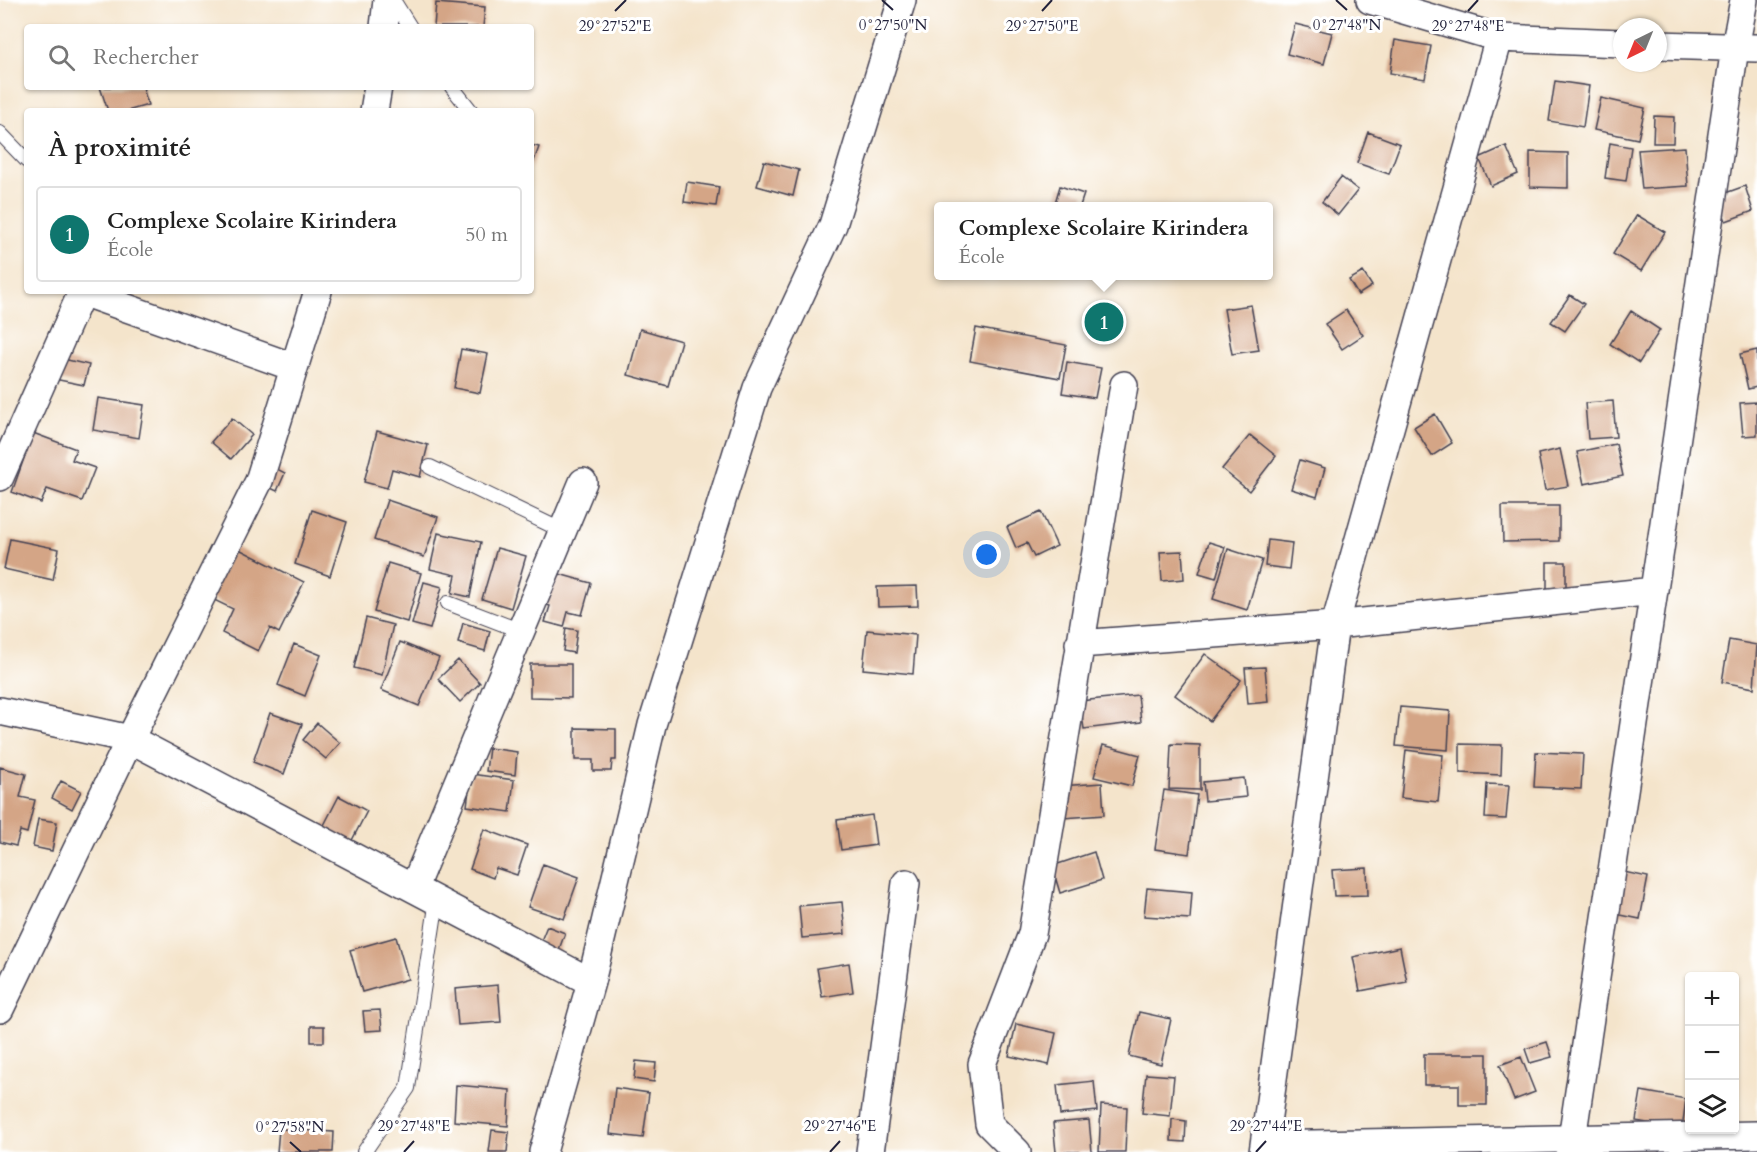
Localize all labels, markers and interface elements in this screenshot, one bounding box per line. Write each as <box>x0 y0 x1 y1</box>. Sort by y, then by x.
text: 0°27'50"N <box>859 15 927 35</box>
text: 0°27'48"N <box>1313 15 1381 35</box>
text: 29°27'52"E <box>579 16 651 36</box>
text: 29°27'50"E <box>1006 16 1078 36</box>
text: 29°27'48"E <box>1432 16 1504 36</box>
north arrow <box>1613 18 1667 72</box>
search box <box>24 24 534 90</box>
icon: search <box>45 41 78 74</box>
text: Rechercher <box>93 42 198 72</box>
text: À proximité <box>48 130 191 165</box>
popup <box>934 202 1273 280</box>
text: Complexe Scolaire Kirindera <box>107 206 397 236</box>
text: Complexe Scolaire Kirindera <box>958 213 1249 243</box>
text: 1 <box>64 221 75 248</box>
text: 50 m <box>465 221 508 248</box>
text: École <box>107 236 153 263</box>
text: École <box>958 243 1005 270</box>
pin: 1 <box>1084 300 1124 344</box>
your location <box>972 540 1001 569</box>
map controls <box>1685 972 1739 1134</box>
button: + <box>1685 972 1739 1026</box>
button: − <box>1685 1026 1739 1080</box>
button: layers <box>1685 1080 1739 1134</box>
text: 29°27'48"E <box>378 1116 450 1136</box>
text: 29°27'46"E <box>804 1116 876 1136</box>
text: 29°27'44"E <box>1230 1116 1302 1136</box>
text: 0°27'58"N <box>256 1117 324 1137</box>

